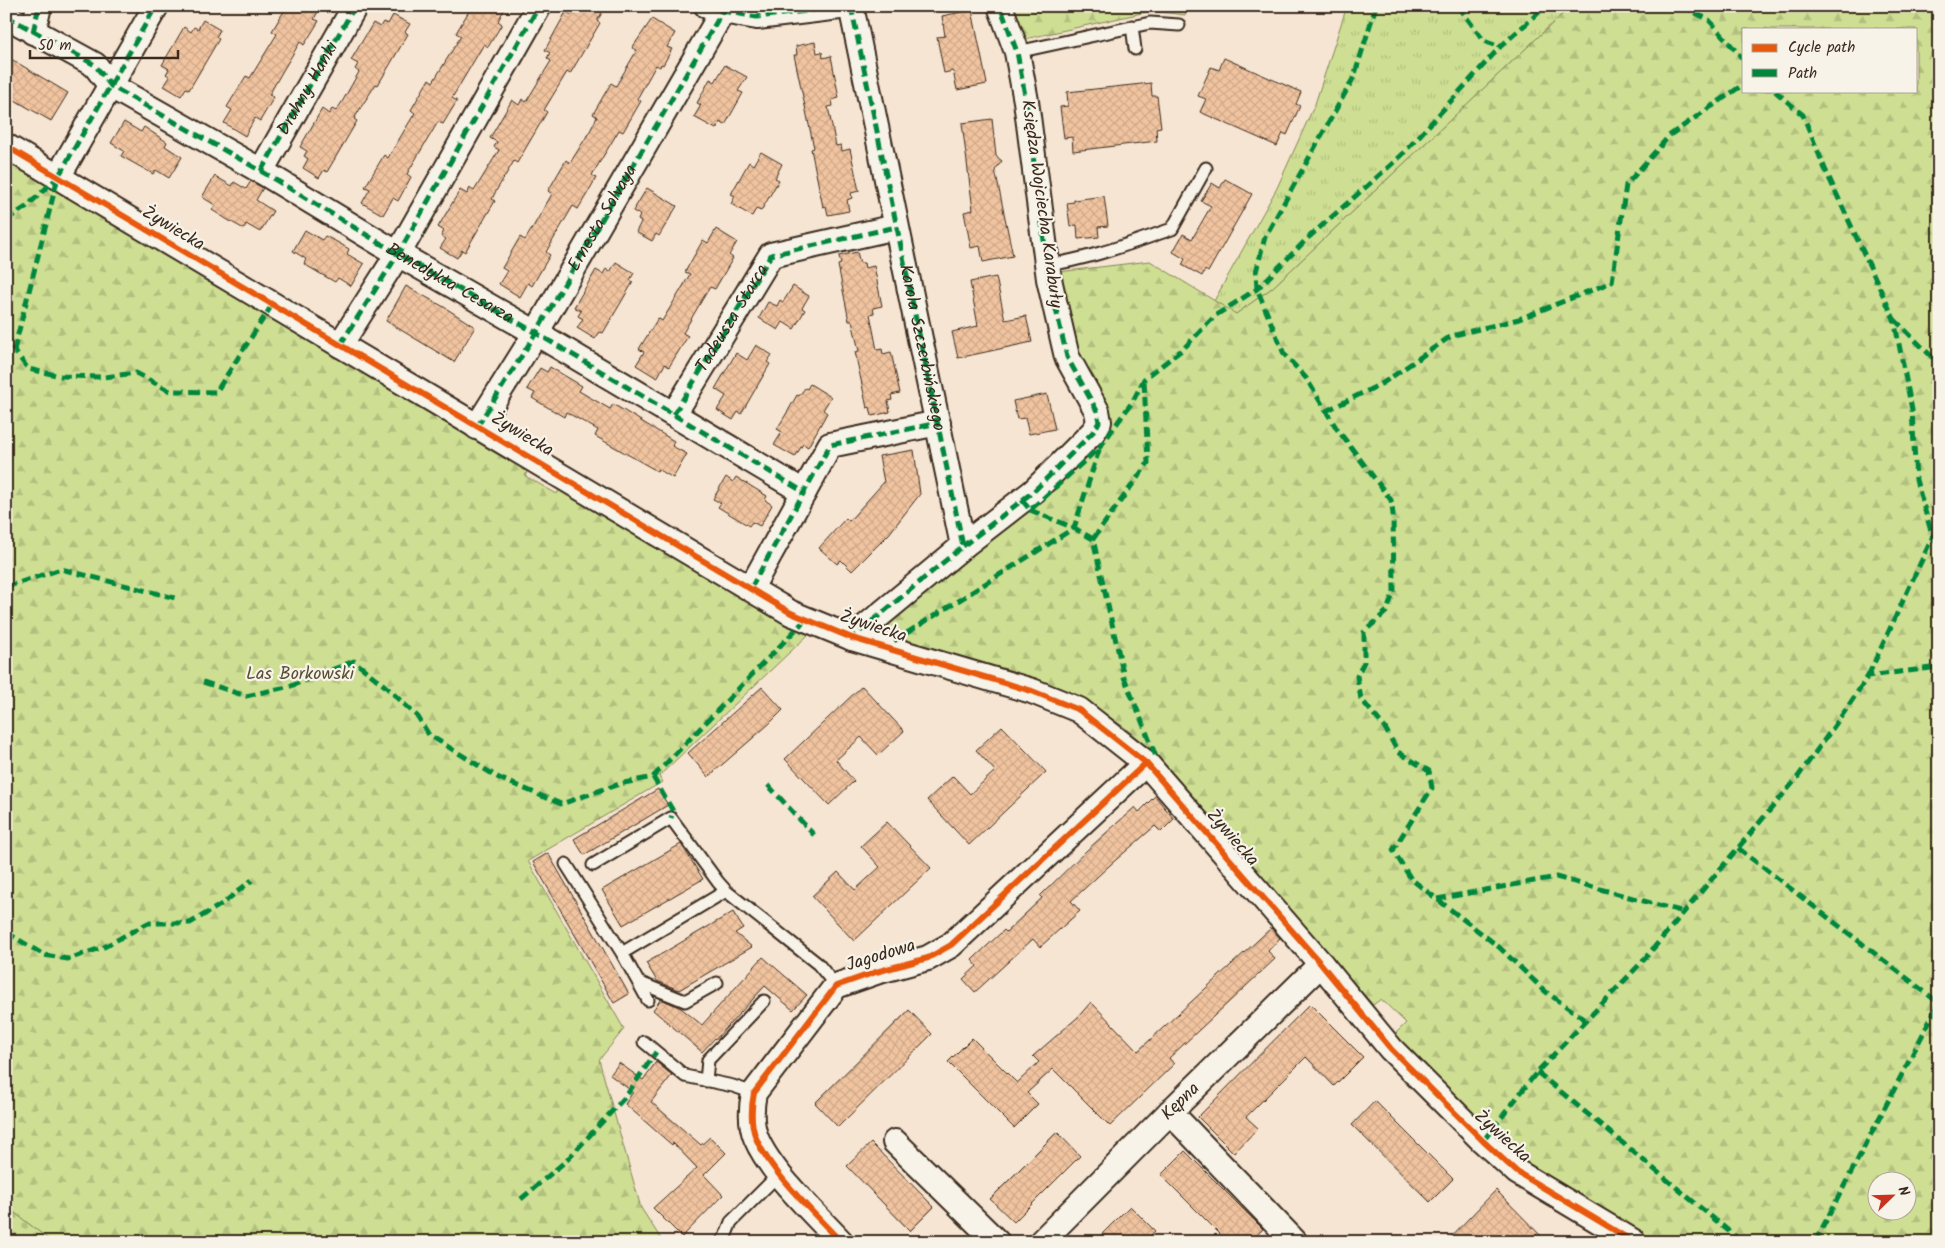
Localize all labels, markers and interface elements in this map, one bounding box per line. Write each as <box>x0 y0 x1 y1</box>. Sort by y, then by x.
scale bar <box>30 28 178 60</box>
legend <box>1742 28 1918 92</box>
text: 50 m <box>38 34 72 58</box>
street label: Druhny Hanki <box>270 35 347 141</box>
text: Cycle path <box>1788 36 1855 60</box>
text: Path <box>1788 62 1817 86</box>
street label: Księdza Wojciecha Karabuły <box>1012 98 1070 311</box>
street label: Ernesta Solvaya <box>560 159 645 277</box>
street label: Żywiecka <box>136 199 210 259</box>
street label: Benedykta Cesarza <box>380 235 519 332</box>
street label: Tadeusza Starca <box>688 259 777 378</box>
street label: Karola Szczerbińskiego <box>890 262 953 434</box>
street label: Żywiecka <box>485 405 559 465</box>
street label: Żywiecka <box>836 603 910 651</box>
park label: Las Borkowski <box>246 660 355 689</box>
street label: Żywiecka <box>1198 802 1266 874</box>
street label: Jagodowa <box>843 932 919 980</box>
street label: Kępna <box>1154 1075 1207 1128</box>
street label: Żywiecka <box>1467 1103 1537 1171</box>
north arrow <box>1868 1170 1918 1220</box>
text: N <box>1891 1183 1915 1200</box>

